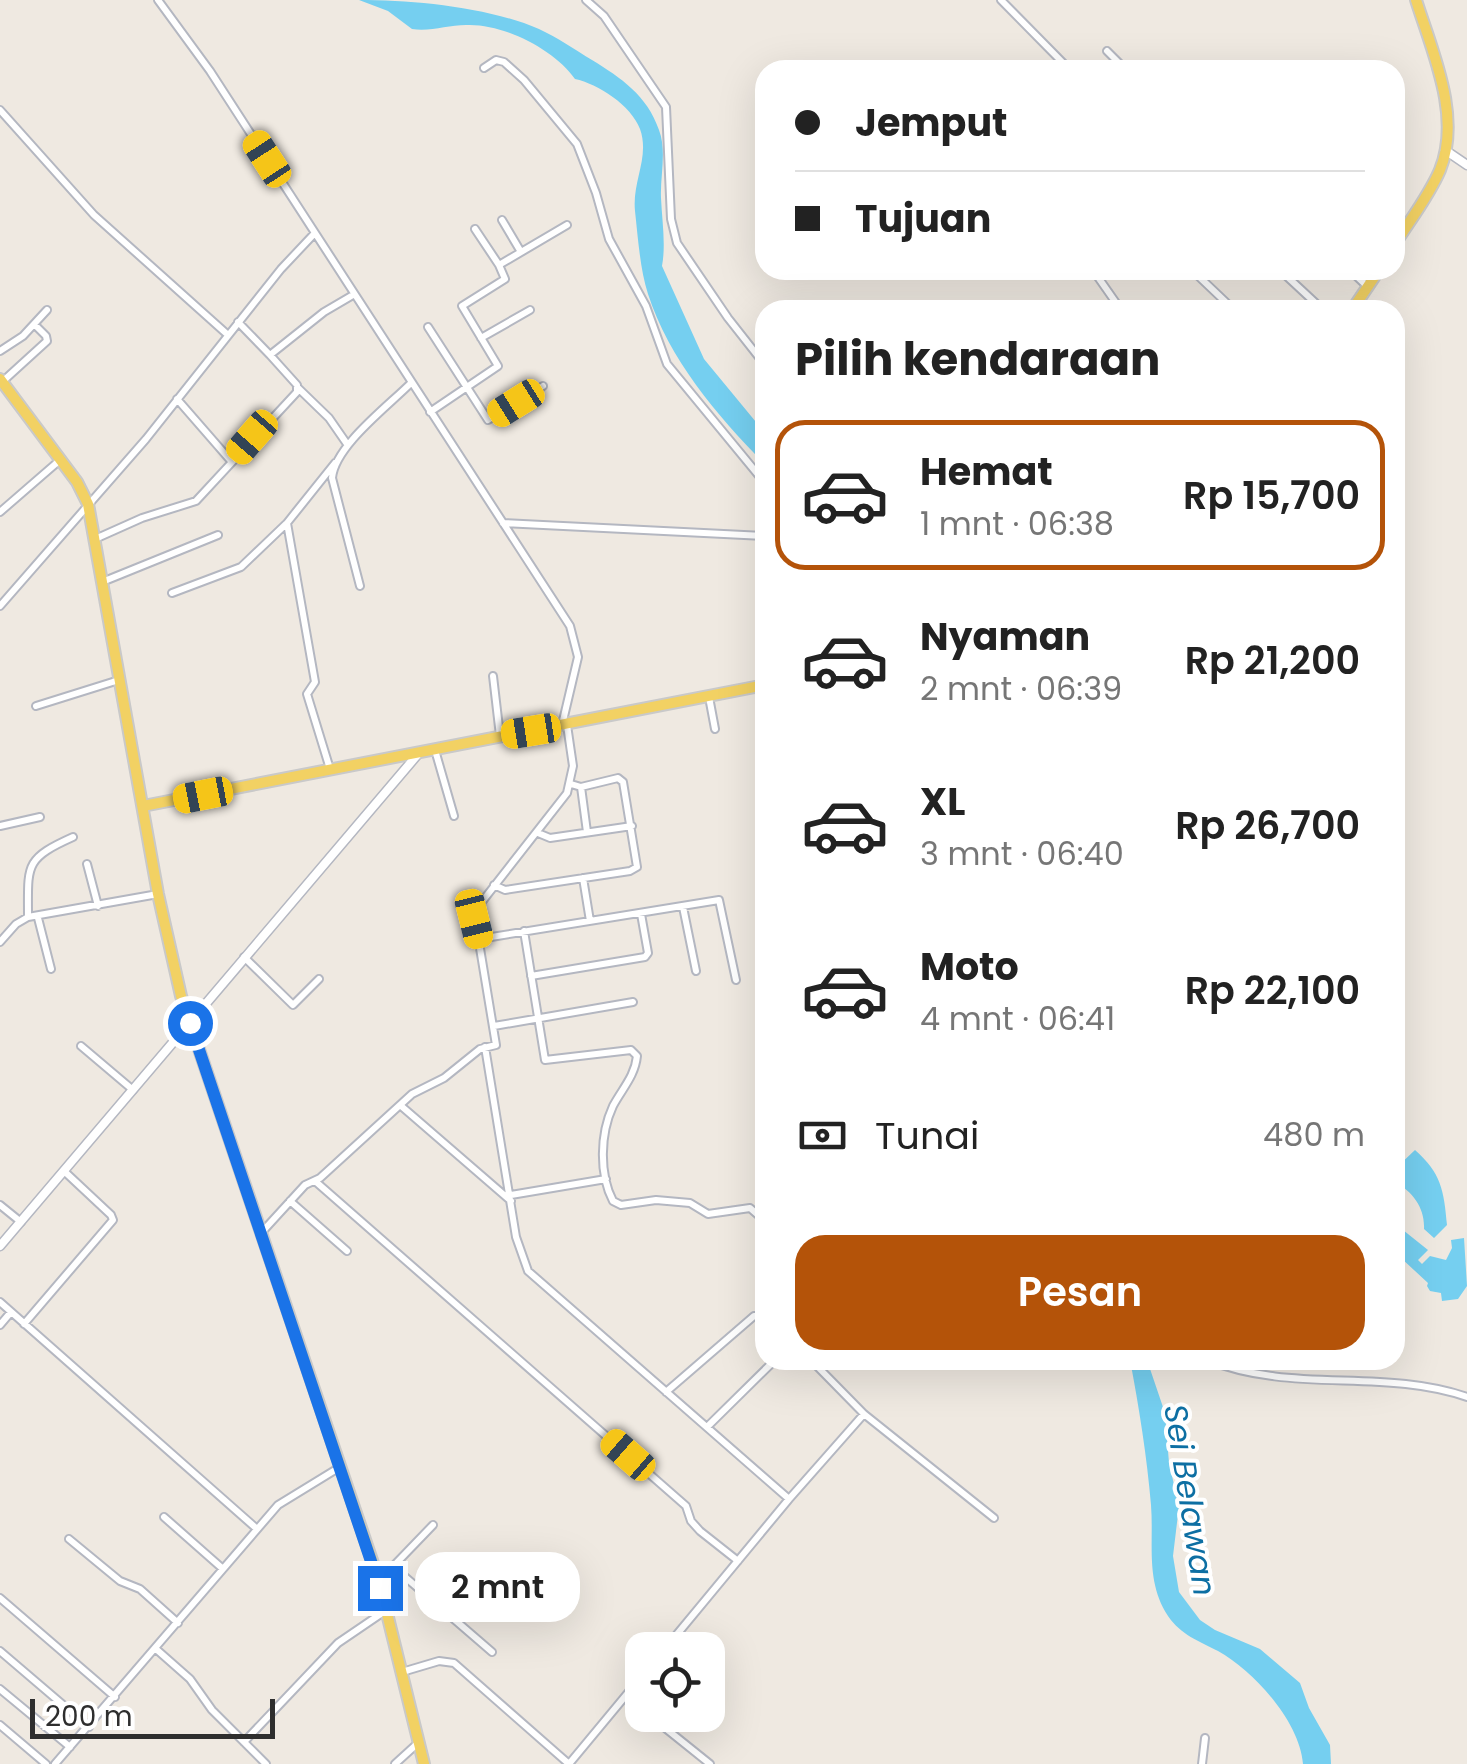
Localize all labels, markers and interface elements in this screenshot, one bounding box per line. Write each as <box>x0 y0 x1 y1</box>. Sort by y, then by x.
text: Jemput <box>855 96 1007 149</box>
car <box>238 126 296 192</box>
text: Tujuan <box>855 192 991 245</box>
text: Pilih kendaraan <box>795 328 1160 391</box>
car <box>483 374 549 432</box>
car <box>221 405 283 469</box>
text: Hemat <box>920 445 1053 498</box>
icon: car <box>800 450 890 540</box>
text: Rp 15,700 <box>1183 469 1360 522</box>
text: 1 mnt · 06:38 <box>920 501 1114 546</box>
text: Nyaman <box>920 610 1090 663</box>
icon: car <box>800 615 890 705</box>
text: Rp 21,200 <box>1185 634 1360 687</box>
text: 2 mnt · 06:39 <box>920 666 1122 711</box>
car <box>499 711 563 751</box>
car <box>171 775 235 815</box>
text: XL <box>920 775 965 828</box>
icon: car <box>800 780 890 870</box>
text: Rp 26,700 <box>1175 799 1360 852</box>
text: 3 mnt · 06:40 <box>920 831 1124 876</box>
car <box>452 886 496 952</box>
text: Moto <box>920 940 1019 993</box>
icon: car <box>800 945 890 1035</box>
text: Rp 22,100 <box>1185 964 1360 1017</box>
text: 4 mnt · 06:41 <box>920 996 1115 1041</box>
route start <box>168 1001 213 1046</box>
icon: cash <box>795 1108 850 1163</box>
text: Tunai <box>875 1109 979 1162</box>
text: 480 m <box>1263 1112 1365 1157</box>
button: Pesan <box>795 1235 1365 1350</box>
water label: Sei Belawan <box>1153 1401 1228 1599</box>
car <box>596 1424 660 1486</box>
callout: 2 mnt <box>415 1553 580 1623</box>
text: 2 mnt <box>451 1564 544 1609</box>
route end <box>358 1566 403 1611</box>
map controls <box>625 1632 725 1732</box>
button: locate <box>625 1632 725 1732</box>
scale bar <box>30 1694 275 1738</box>
text: 200 m <box>45 1697 133 1736</box>

